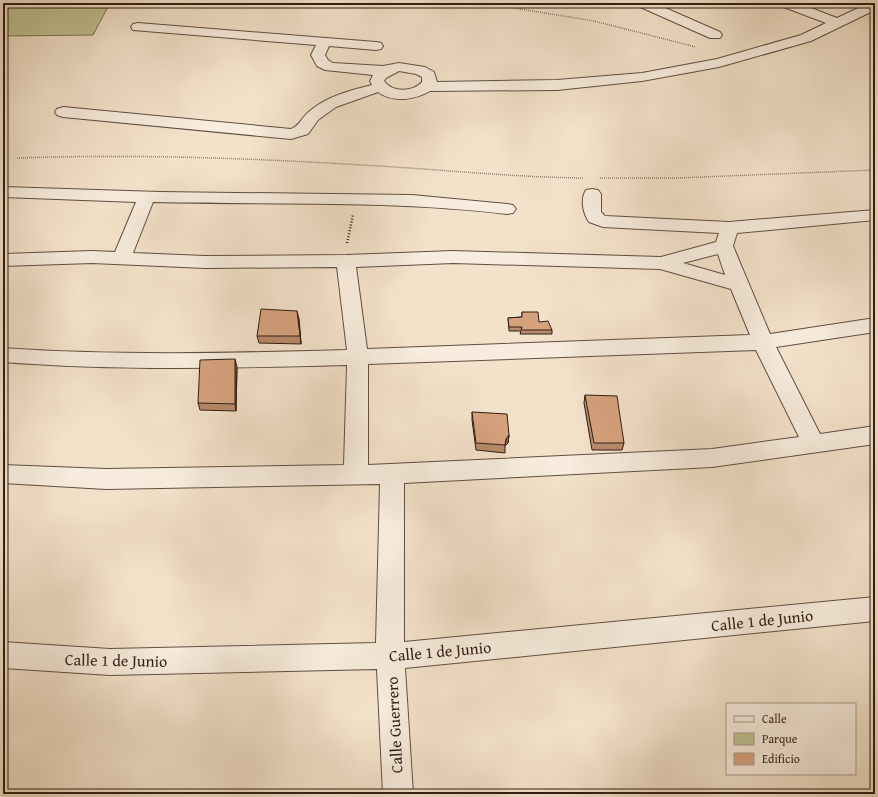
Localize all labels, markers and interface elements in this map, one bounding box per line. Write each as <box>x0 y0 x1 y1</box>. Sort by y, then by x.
street label: Calle 1 de Junio <box>710 603 814 637</box>
street label: Calle 1 de Junio <box>388 635 492 667</box>
street label: Calle 1 de Junio <box>65 647 167 673</box>
street label: Calle Guerrero <box>379 676 409 774</box>
legend <box>726 703 856 775</box>
text: Calle <box>762 710 787 727</box>
text: Parque <box>762 730 798 747</box>
text: Edificio <box>762 750 800 767</box>

